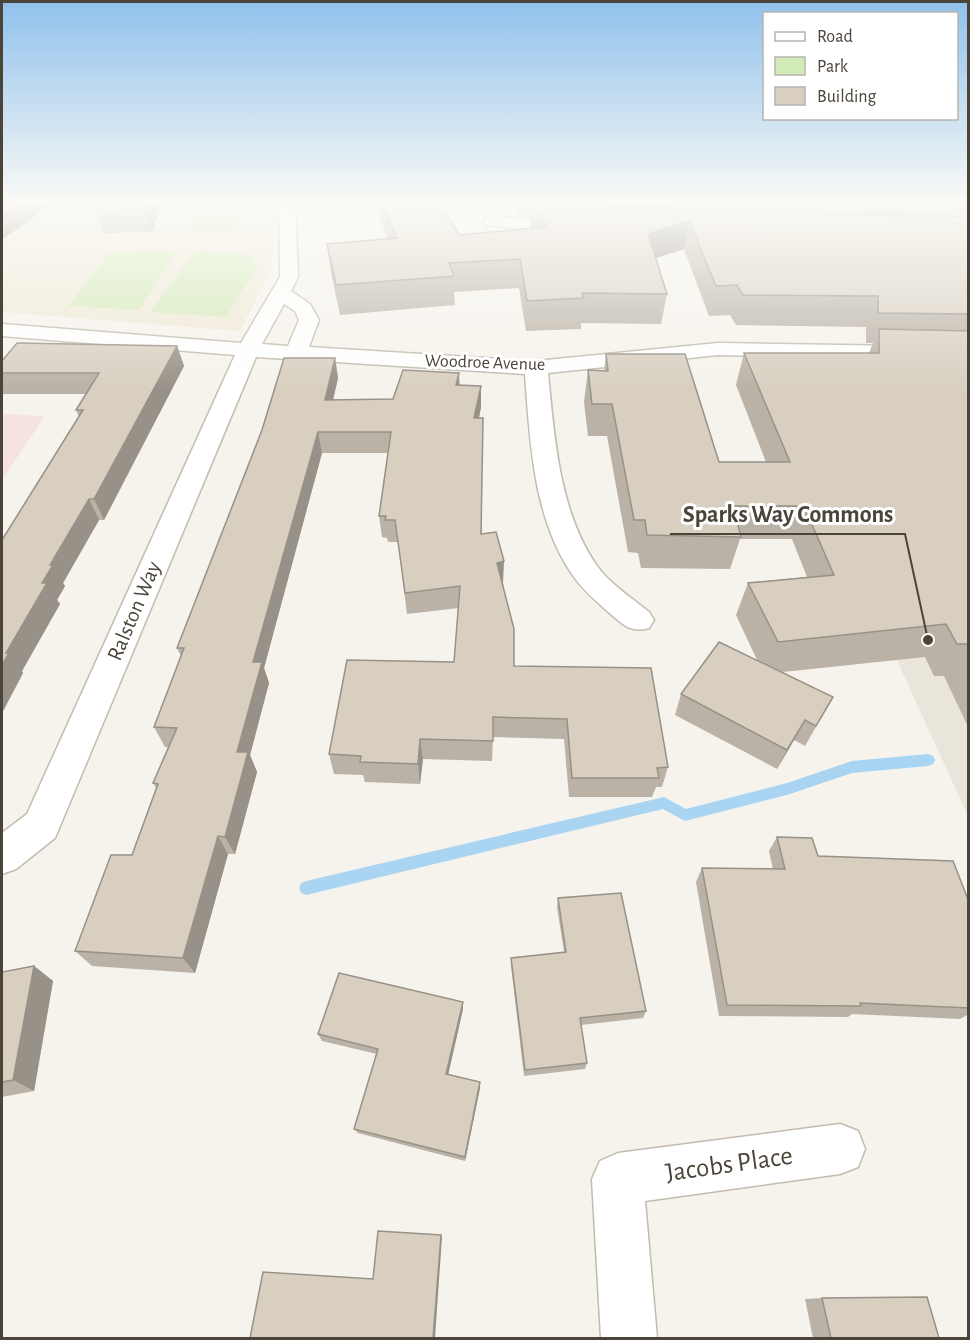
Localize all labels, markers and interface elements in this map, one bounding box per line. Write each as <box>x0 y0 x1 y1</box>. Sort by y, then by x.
legend <box>763 12 958 120</box>
text: Road <box>817 28 853 46</box>
text: Park <box>817 58 849 76</box>
text: Building <box>817 88 877 106</box>
street label: Woodroe Avenue <box>424 352 546 374</box>
callout: Sparks Way Commons <box>670 492 905 534</box>
text: Sparks Way Commons <box>683 503 893 527</box>
street label: Ralston Way <box>103 558 165 664</box>
street label: Jacobs Place <box>664 1142 794 1186</box>

